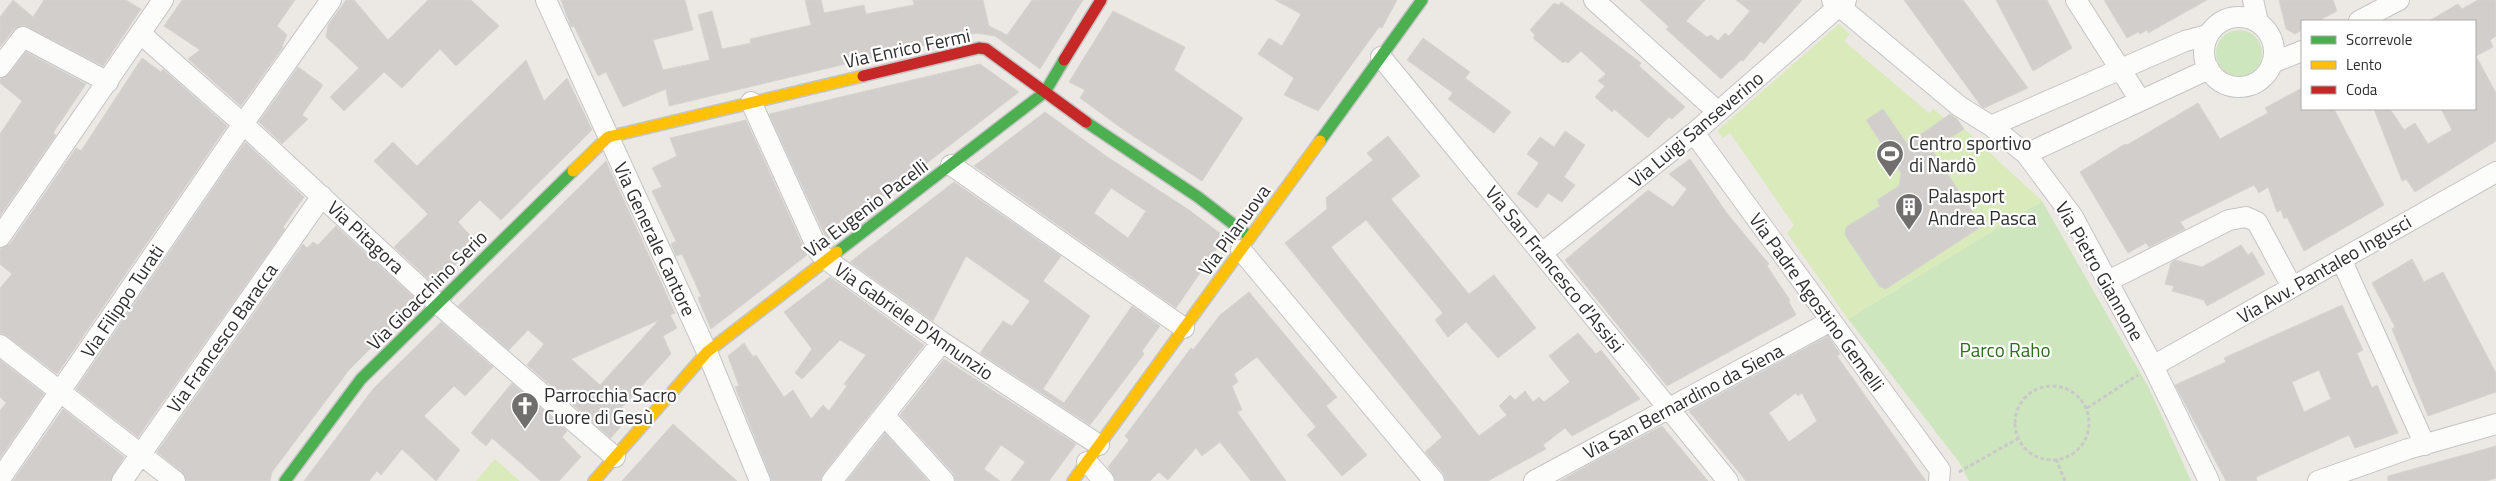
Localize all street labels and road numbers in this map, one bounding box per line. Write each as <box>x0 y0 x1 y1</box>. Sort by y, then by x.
street label: Via Enrico Fermi <box>841 20 973 75</box>
street label: Via Luigi Sanseverino <box>1622 63 1769 194</box>
street label: Via Eugenio Pacelli <box>798 151 934 264</box>
street label: Via Generale Cantore <box>607 157 704 321</box>
street label: Via Pilanuova <box>1190 178 1277 281</box>
street label: Via San Francesco d'Assisi <box>1479 179 1632 358</box>
street label: Via Pitagora <box>321 193 412 280</box>
street label: Via Pietro Giannone <box>2049 196 2152 346</box>
street label: Via Padre Agostino Gemelli <box>1743 206 1892 397</box>
street label: Via Avv. Pantaleo Ingusci <box>2231 207 2416 330</box>
street label: Via Gioacchino Serio <box>360 223 494 357</box>
street label: Via Filippo Turati <box>73 238 170 363</box>
street label: Via Gabriele D'Annunzio <box>829 255 1000 387</box>
street label: Via Francesco Baracca <box>159 256 285 419</box>
street label: Via San Bernardino da Siena <box>1577 335 1789 466</box>

